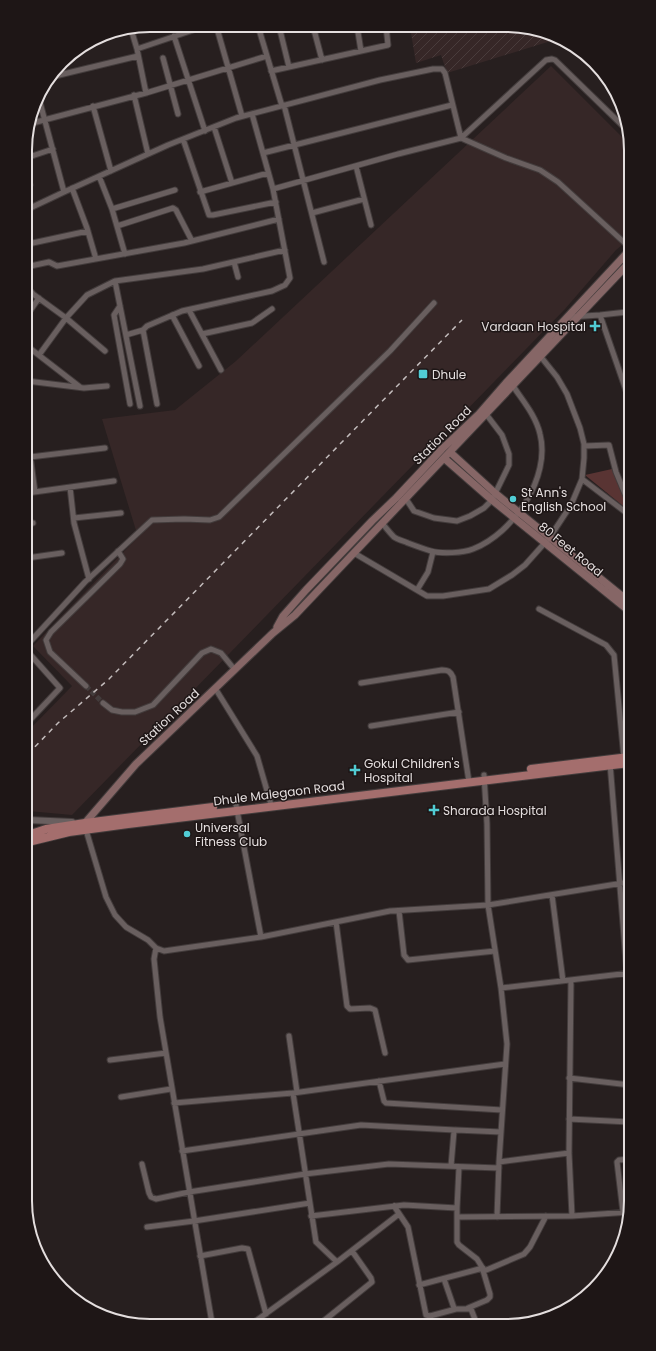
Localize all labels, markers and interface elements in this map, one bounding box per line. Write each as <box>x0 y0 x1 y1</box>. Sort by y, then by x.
place label: Vardaan Hospital <box>481 318 586 335</box>
marker: Vardaan Hospital <box>589 320 601 332</box>
place label: Dhule <box>432 366 466 383</box>
marker: Dhule <box>417 368 429 380</box>
street label: Station Road <box>409 402 475 468</box>
place label: St Ann's English School <box>521 484 606 515</box>
marker: St Ann's English School <box>508 494 518 504</box>
street label: 80 Feet Road <box>535 518 607 580</box>
street label: Station Road <box>135 685 203 749</box>
place label: Gokul Children's Hospital <box>364 755 460 786</box>
marker: Gokul Children's Hospital <box>349 764 361 776</box>
street label: Dhule Malegaon Road <box>212 777 346 809</box>
place label: Sharada Hospital <box>443 802 547 819</box>
marker: Sharada Hospital <box>428 804 440 816</box>
place label: Universal Fitness Club <box>195 819 267 850</box>
marker: Universal Fitness Club <box>182 829 192 839</box>

